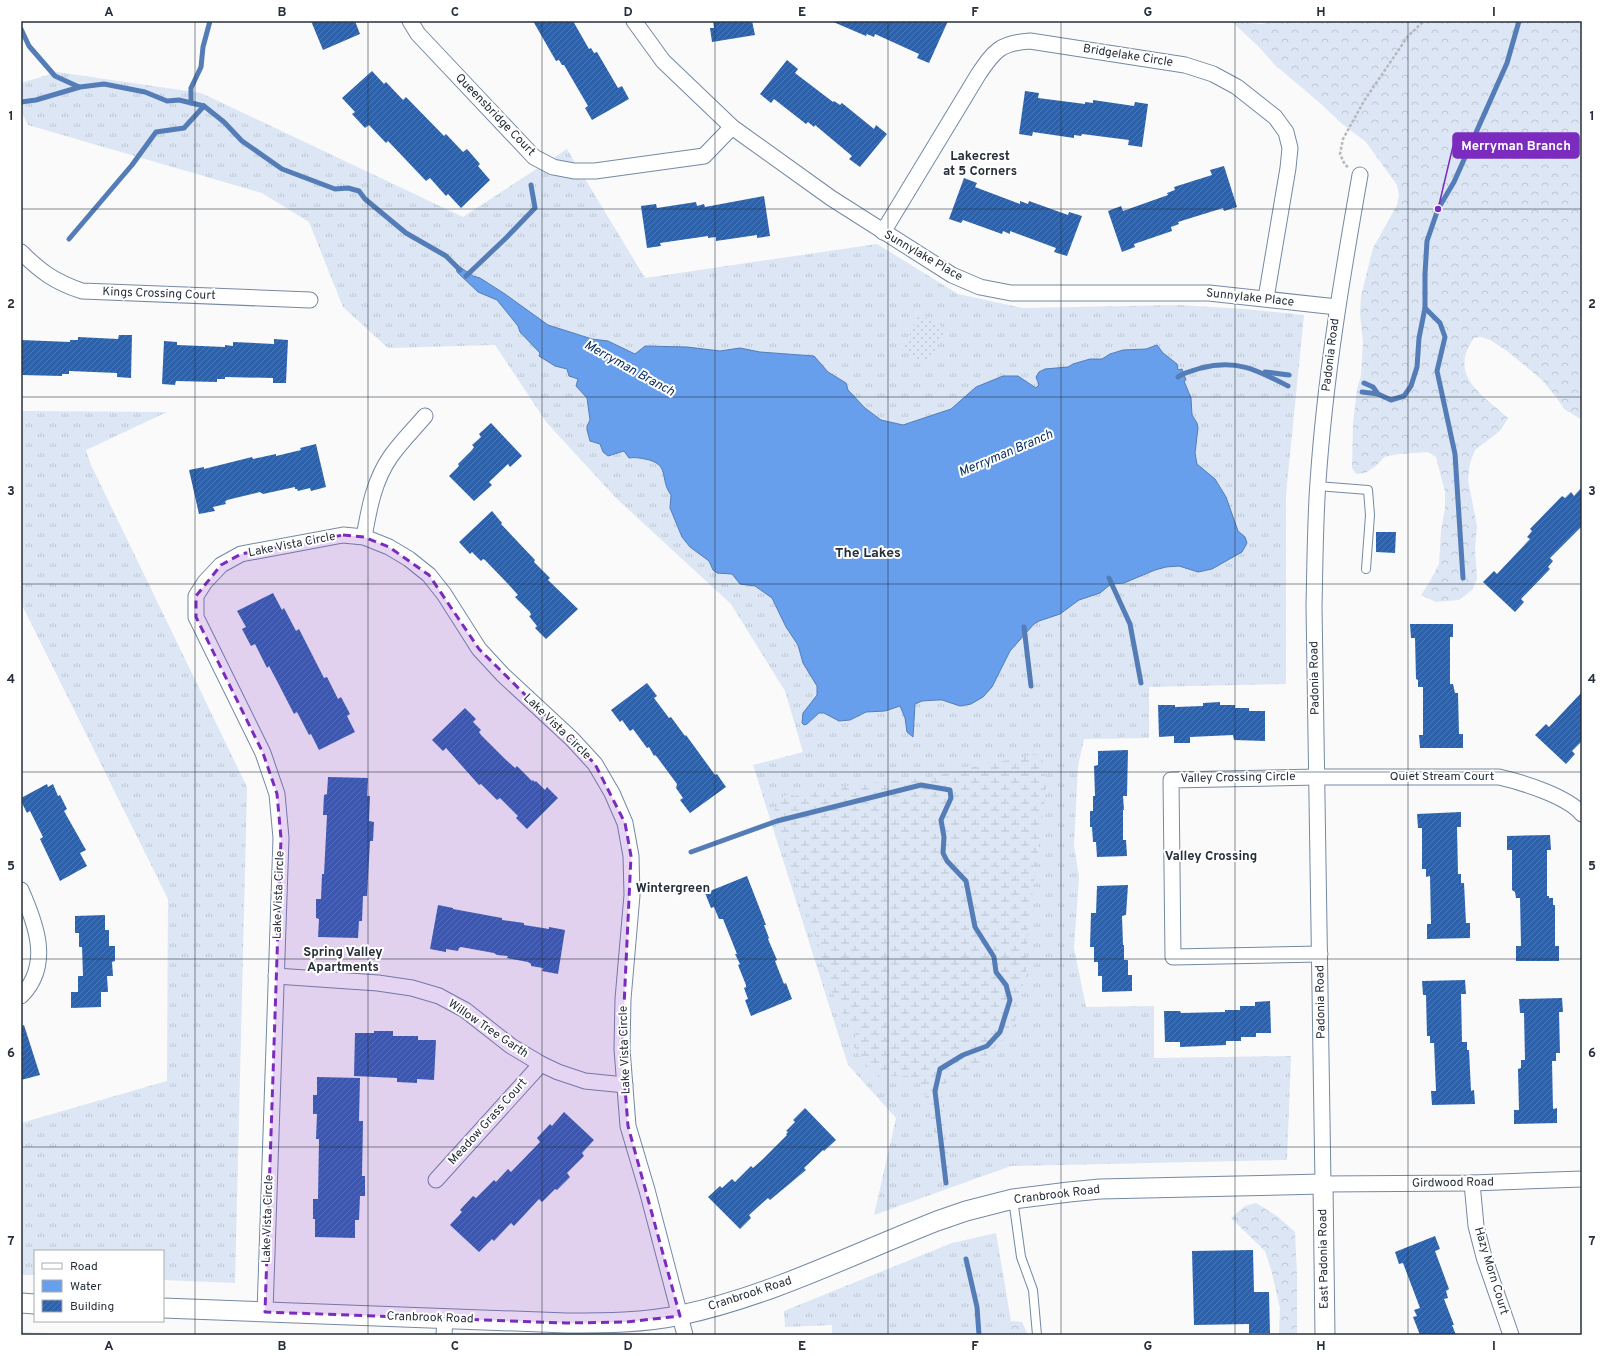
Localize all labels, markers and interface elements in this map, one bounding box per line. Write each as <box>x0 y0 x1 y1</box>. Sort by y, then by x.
text: A <box>104 5 114 21</box>
text: B <box>278 5 287 21</box>
text: C <box>451 5 459 21</box>
text: D <box>623 5 633 21</box>
text: E <box>798 5 806 21</box>
text: F <box>971 5 979 21</box>
text: G <box>1144 5 1153 21</box>
text: H <box>1316 5 1326 21</box>
text: I <box>1492 5 1496 21</box>
street label: Bridgelake Circle <box>1082 41 1174 71</box>
street label: Queensbridge Court <box>451 70 539 160</box>
text: 1 <box>8 109 14 125</box>
text: 1 <box>1589 109 1595 125</box>
callout: Merryman Branch <box>1453 133 1579 158</box>
text: Merryman Branch <box>1461 139 1571 155</box>
district label: Lakecrest at 5 Corners <box>943 149 1017 180</box>
street label: Sunnylake Place <box>881 227 965 285</box>
street label: Kings Crossing Court <box>102 284 216 304</box>
street label: Sunnylake Place <box>1205 285 1295 311</box>
text: 2 <box>7 297 15 313</box>
text: 2 <box>1588 297 1596 313</box>
street label: Padonia Road <box>1319 317 1343 393</box>
water label: Merryman Branch <box>581 338 677 400</box>
water label: Merryman Branch <box>956 427 1056 481</box>
text: 3 <box>7 484 15 500</box>
text: 3 <box>1588 484 1596 500</box>
street label: Lake Vista Circle <box>247 529 337 561</box>
district label: The Lakes <box>835 545 901 562</box>
street label: Padonia Road <box>1306 641 1324 715</box>
text: 4 <box>7 672 15 688</box>
text: 4 <box>1588 672 1596 688</box>
street label: Lake Vista Circle <box>520 690 594 764</box>
street label: Valley Crossing Circle <box>1180 769 1296 787</box>
street label: Quiet Stream Court <box>1390 769 1494 785</box>
district label: Valley Crossing <box>1165 849 1257 865</box>
street label: Lake Vista Circle <box>269 850 289 940</box>
text: 5 <box>7 859 15 875</box>
text: 5 <box>1588 859 1596 875</box>
district label: Wintergreen <box>636 881 710 897</box>
district label: Spring Valley Apartments <box>303 945 383 976</box>
street label: Padonia Road <box>1312 965 1330 1039</box>
street label: Willow Tree Garth <box>445 996 531 1062</box>
street label: Lake Vista Circle <box>615 1005 635 1095</box>
text: 6 <box>7 1046 15 1062</box>
text: 6 <box>1588 1046 1596 1062</box>
street label: Meadow Grass Court <box>445 1075 531 1169</box>
street label: Lake Vista Circle <box>258 1174 278 1264</box>
street label: Girdwood Road <box>1412 1174 1494 1192</box>
street label: Cranbrook Road <box>1013 1182 1101 1208</box>
street label: East Padonia Road <box>1315 1209 1333 1309</box>
street label: Hazy Morn Court <box>1470 1225 1512 1317</box>
text: 7 <box>8 1234 15 1250</box>
text: 7 <box>1589 1234 1596 1250</box>
legend <box>34 1250 164 1322</box>
text: Road <box>70 1259 98 1275</box>
street label: Cranbrook Road <box>706 1273 794 1315</box>
text: Water <box>70 1279 102 1295</box>
text: Building <box>70 1299 114 1315</box>
street label: Cranbrook Road <box>386 1308 474 1328</box>
text: A <box>104 1339 114 1355</box>
text: B <box>278 1339 287 1355</box>
text: C <box>451 1339 459 1355</box>
text: D <box>623 1339 633 1355</box>
text: E <box>798 1339 806 1355</box>
text: F <box>971 1339 979 1355</box>
text: G <box>1144 1339 1153 1355</box>
text: H <box>1316 1339 1326 1355</box>
text: I <box>1492 1339 1496 1355</box>

